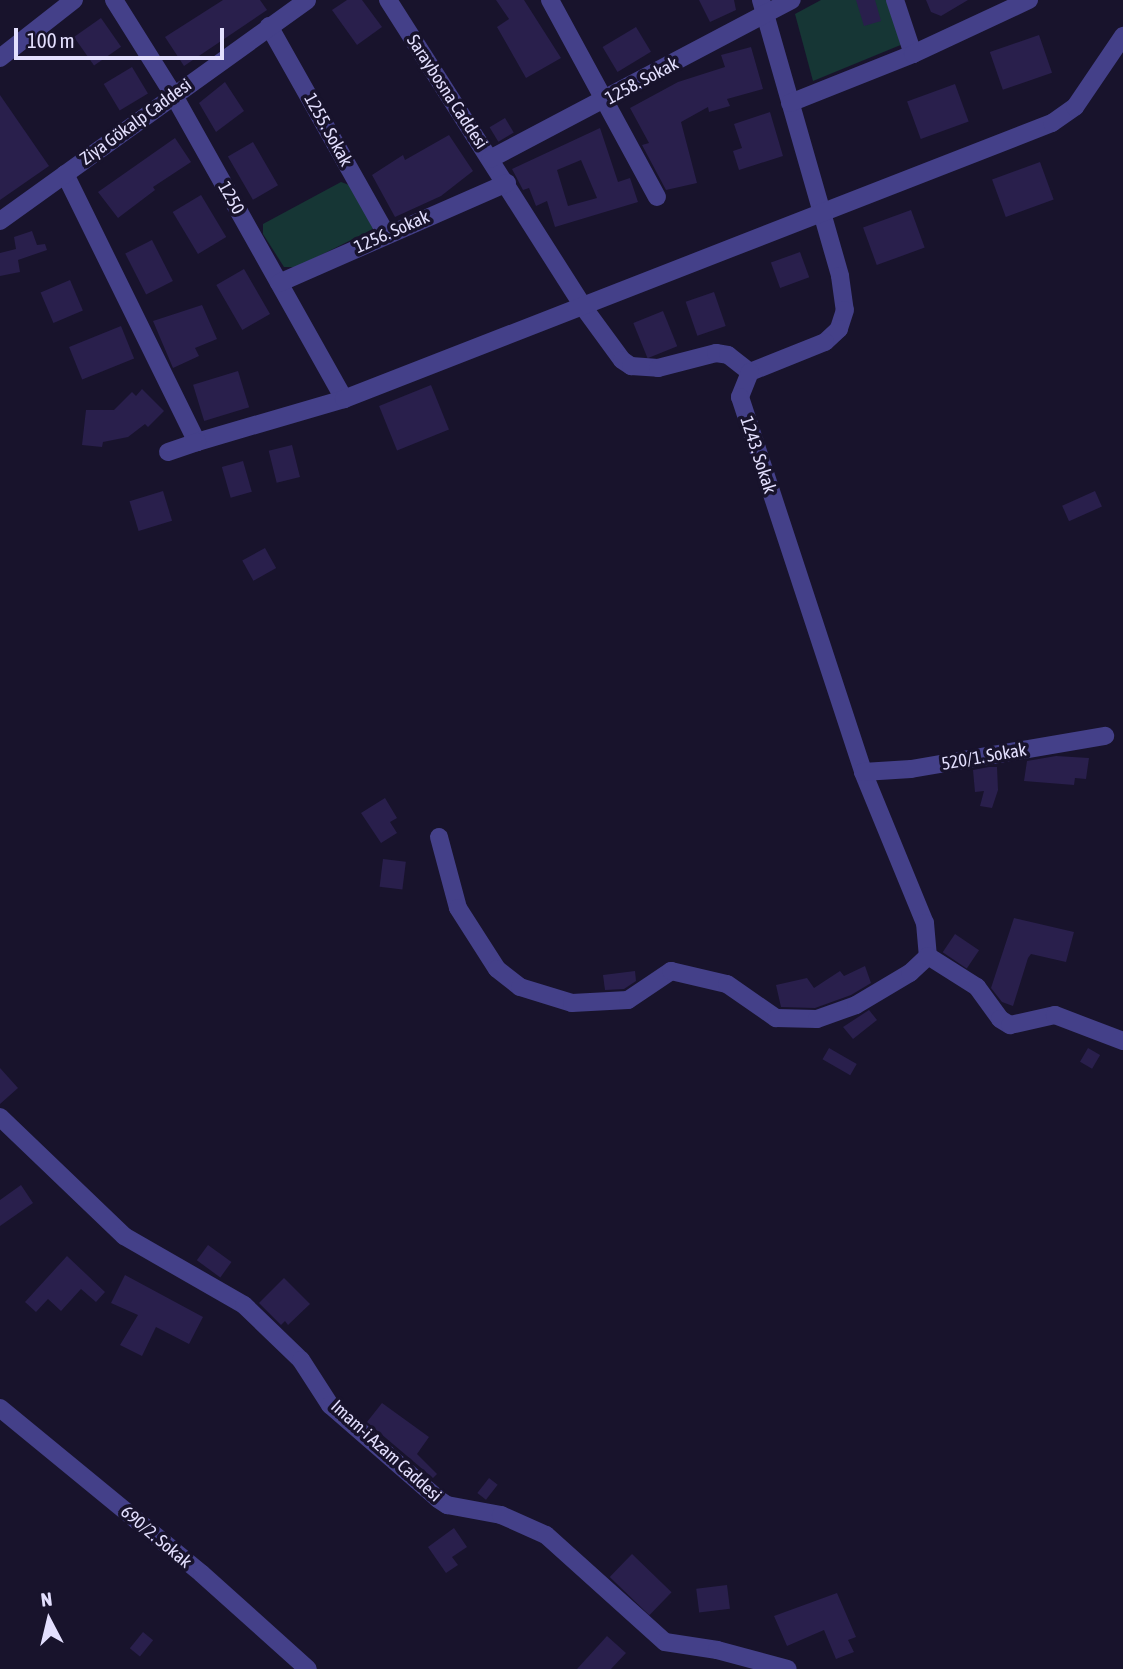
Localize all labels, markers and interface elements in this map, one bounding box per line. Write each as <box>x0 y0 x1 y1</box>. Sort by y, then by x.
scale bar <box>18 14 228 58</box>
text: 100 m <box>27 28 75 52</box>
street label: Saraybosna Caddesi <box>402 31 492 153</box>
street label: 1258. Sokak <box>602 53 682 109</box>
street label: Ziya Gökalp Caddesi <box>76 74 196 170</box>
street label: 1255. Sokak <box>299 90 357 170</box>
street label: 1250 <box>213 178 249 218</box>
street label: 1256. Sokak <box>351 206 433 258</box>
street label: 1243. Sokak <box>735 414 781 496</box>
street label: 520/1. Sokak <box>940 739 1028 775</box>
street label: Imam-i Azam Caddesi <box>326 1396 446 1506</box>
street label: 690/2. Sokak <box>116 1501 196 1573</box>
north arrow <box>14 1585 84 1655</box>
text: N <box>40 1588 53 1611</box>

